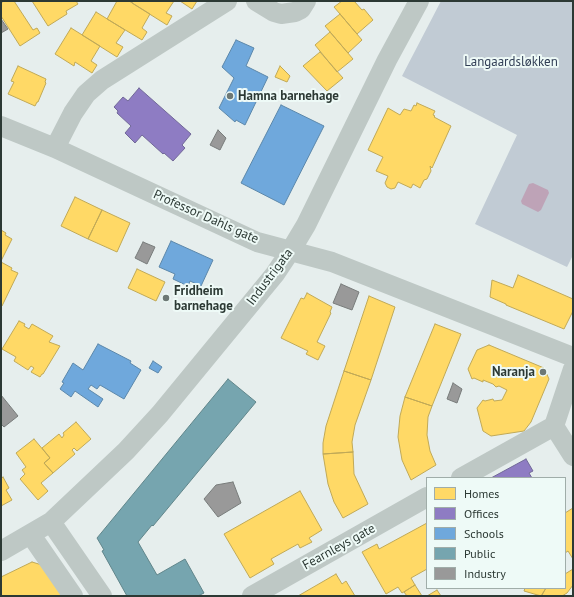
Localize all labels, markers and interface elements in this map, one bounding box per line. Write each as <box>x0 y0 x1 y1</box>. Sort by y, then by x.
park label: Langaardsløkken <box>464 54 558 70</box>
place label: Hamna barnehage <box>238 88 339 104</box>
marker: Hamna barnehage <box>225 91 235 101</box>
street label: Professor Dahls gate <box>151 187 261 247</box>
street label: Industrigata <box>244 246 296 308</box>
place label: Fridheim barnehage <box>174 283 233 314</box>
marker: Fridheim barnehage <box>161 293 171 303</box>
place label: Naranja <box>492 364 535 380</box>
marker: Naranja <box>538 367 548 377</box>
legend <box>426 477 566 589</box>
text: Homes <box>464 486 499 501</box>
text: Offices <box>464 506 499 521</box>
street label: Fearnleys gate <box>300 521 378 573</box>
text: Schools <box>464 526 504 541</box>
text: Public <box>464 546 495 561</box>
text: Industry <box>464 566 506 581</box>

